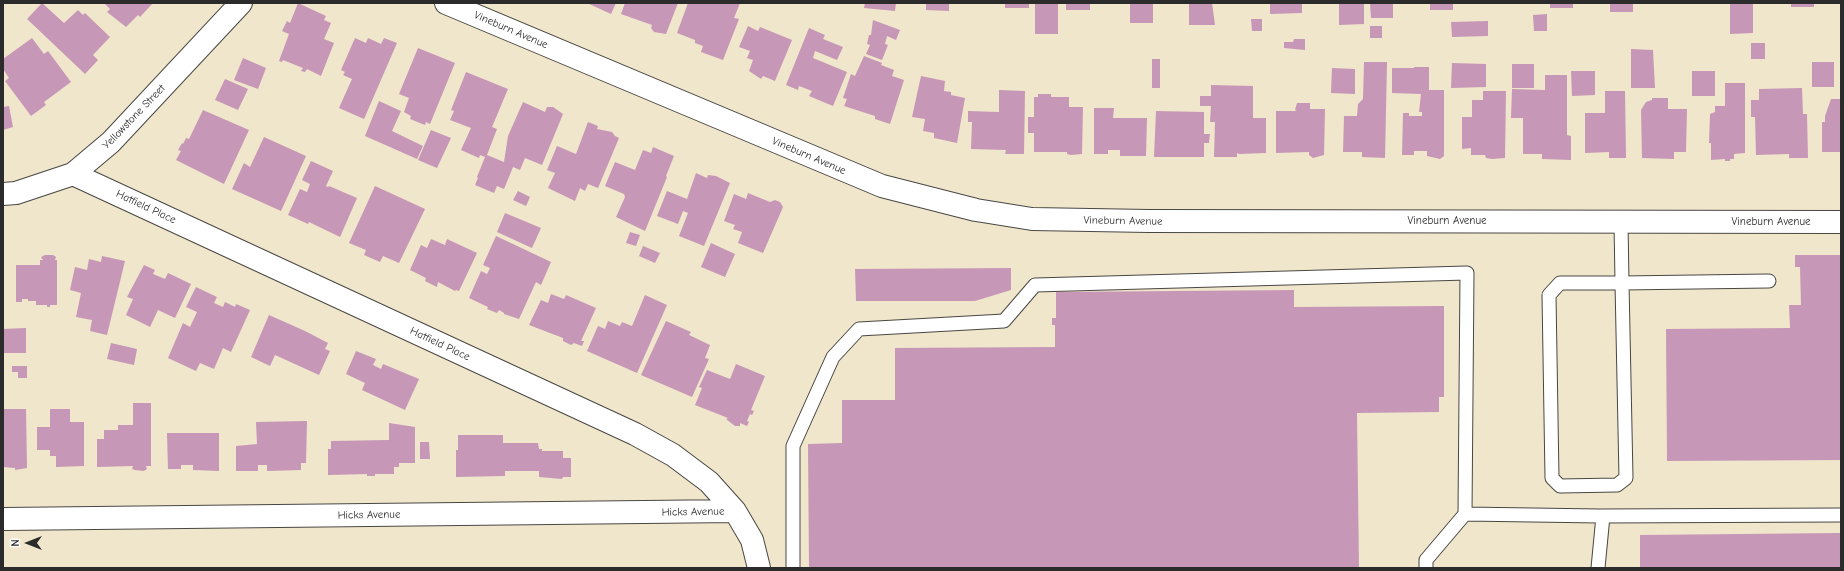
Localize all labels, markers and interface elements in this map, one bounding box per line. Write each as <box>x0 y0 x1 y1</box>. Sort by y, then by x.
street label: Vineburn Avenue <box>472 8 550 52</box>
street label: Yellowstone Street <box>100 82 168 152</box>
street label: Vineburn Avenue <box>770 134 848 178</box>
street label: Hatfield Place <box>114 187 178 227</box>
street label: Vineburn Avenue <box>1083 214 1163 228</box>
street label: Vineburn Avenue <box>1407 214 1487 228</box>
street label: Vineburn Avenue <box>1731 215 1811 229</box>
street label: Hatfield Place <box>408 324 472 364</box>
street label: Hicks Avenue <box>661 505 725 519</box>
street label: Hicks Avenue <box>337 508 401 522</box>
north arrow <box>8 523 48 563</box>
text: N <box>9 539 22 547</box>

